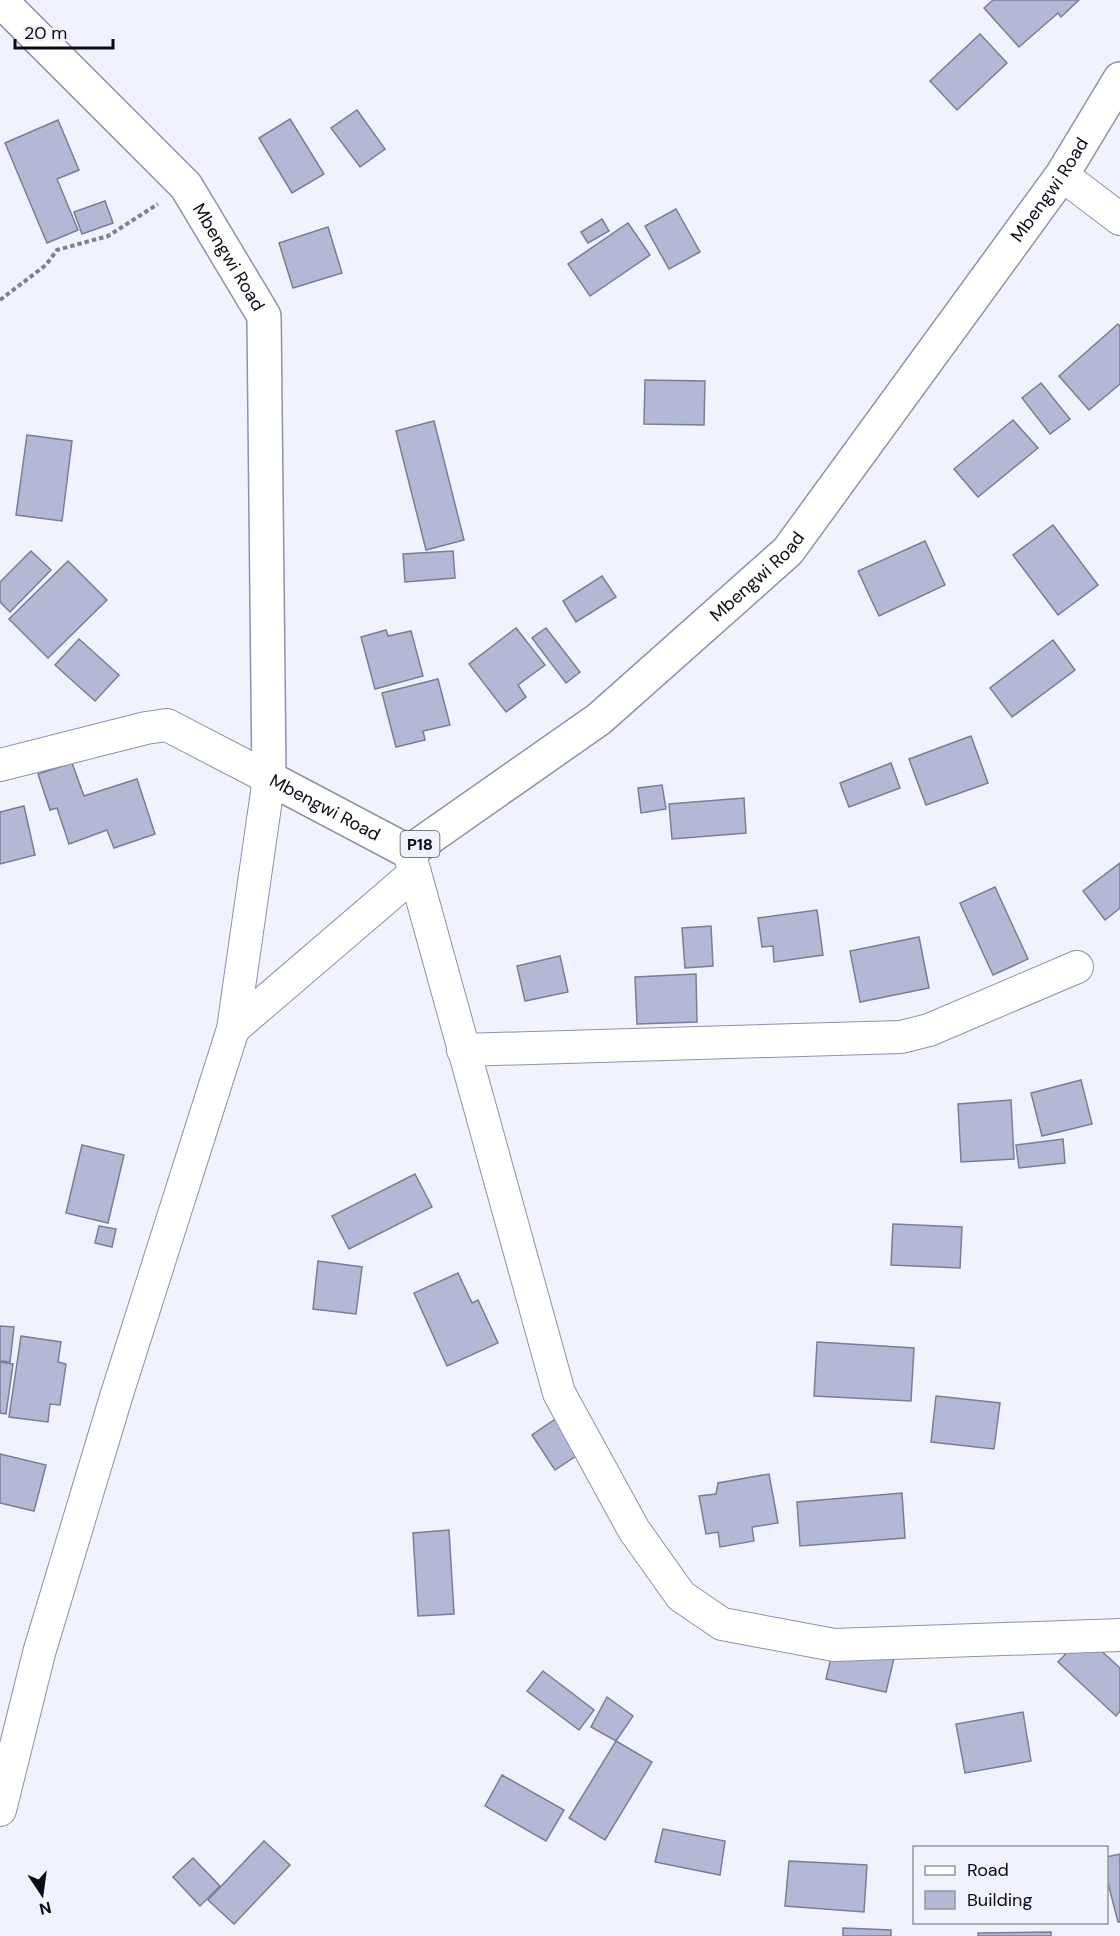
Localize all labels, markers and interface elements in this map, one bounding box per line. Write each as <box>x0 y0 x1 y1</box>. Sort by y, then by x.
scale bar <box>15 12 112 50</box>
text: 20 m <box>24 21 67 45</box>
street label: Mbengwi Road <box>1005 133 1094 247</box>
street label: Mbengwi Road <box>187 199 270 316</box>
street label: Mbengwi Road <box>705 527 810 627</box>
street label: Mbengwi Road <box>266 769 384 847</box>
road number: P18 <box>400 831 440 857</box>
legend <box>913 1846 1108 1924</box>
text: Road <box>967 1858 1009 1882</box>
north arrow <box>12 1864 72 1924</box>
text: Building <box>967 1888 1032 1912</box>
text: N <box>37 1897 53 1920</box>

